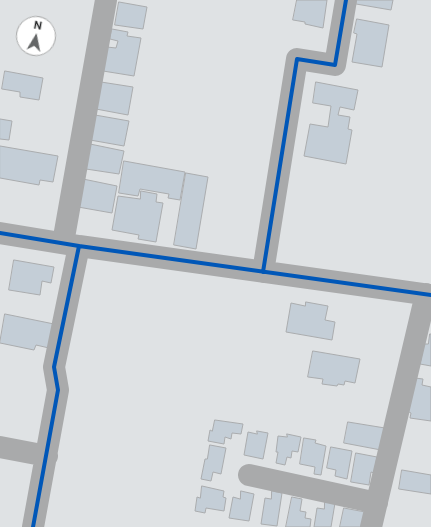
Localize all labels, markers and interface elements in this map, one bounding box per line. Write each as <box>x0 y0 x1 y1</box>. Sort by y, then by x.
north arrow <box>16 16 56 56</box>
text: N <box>33 18 43 33</box>

